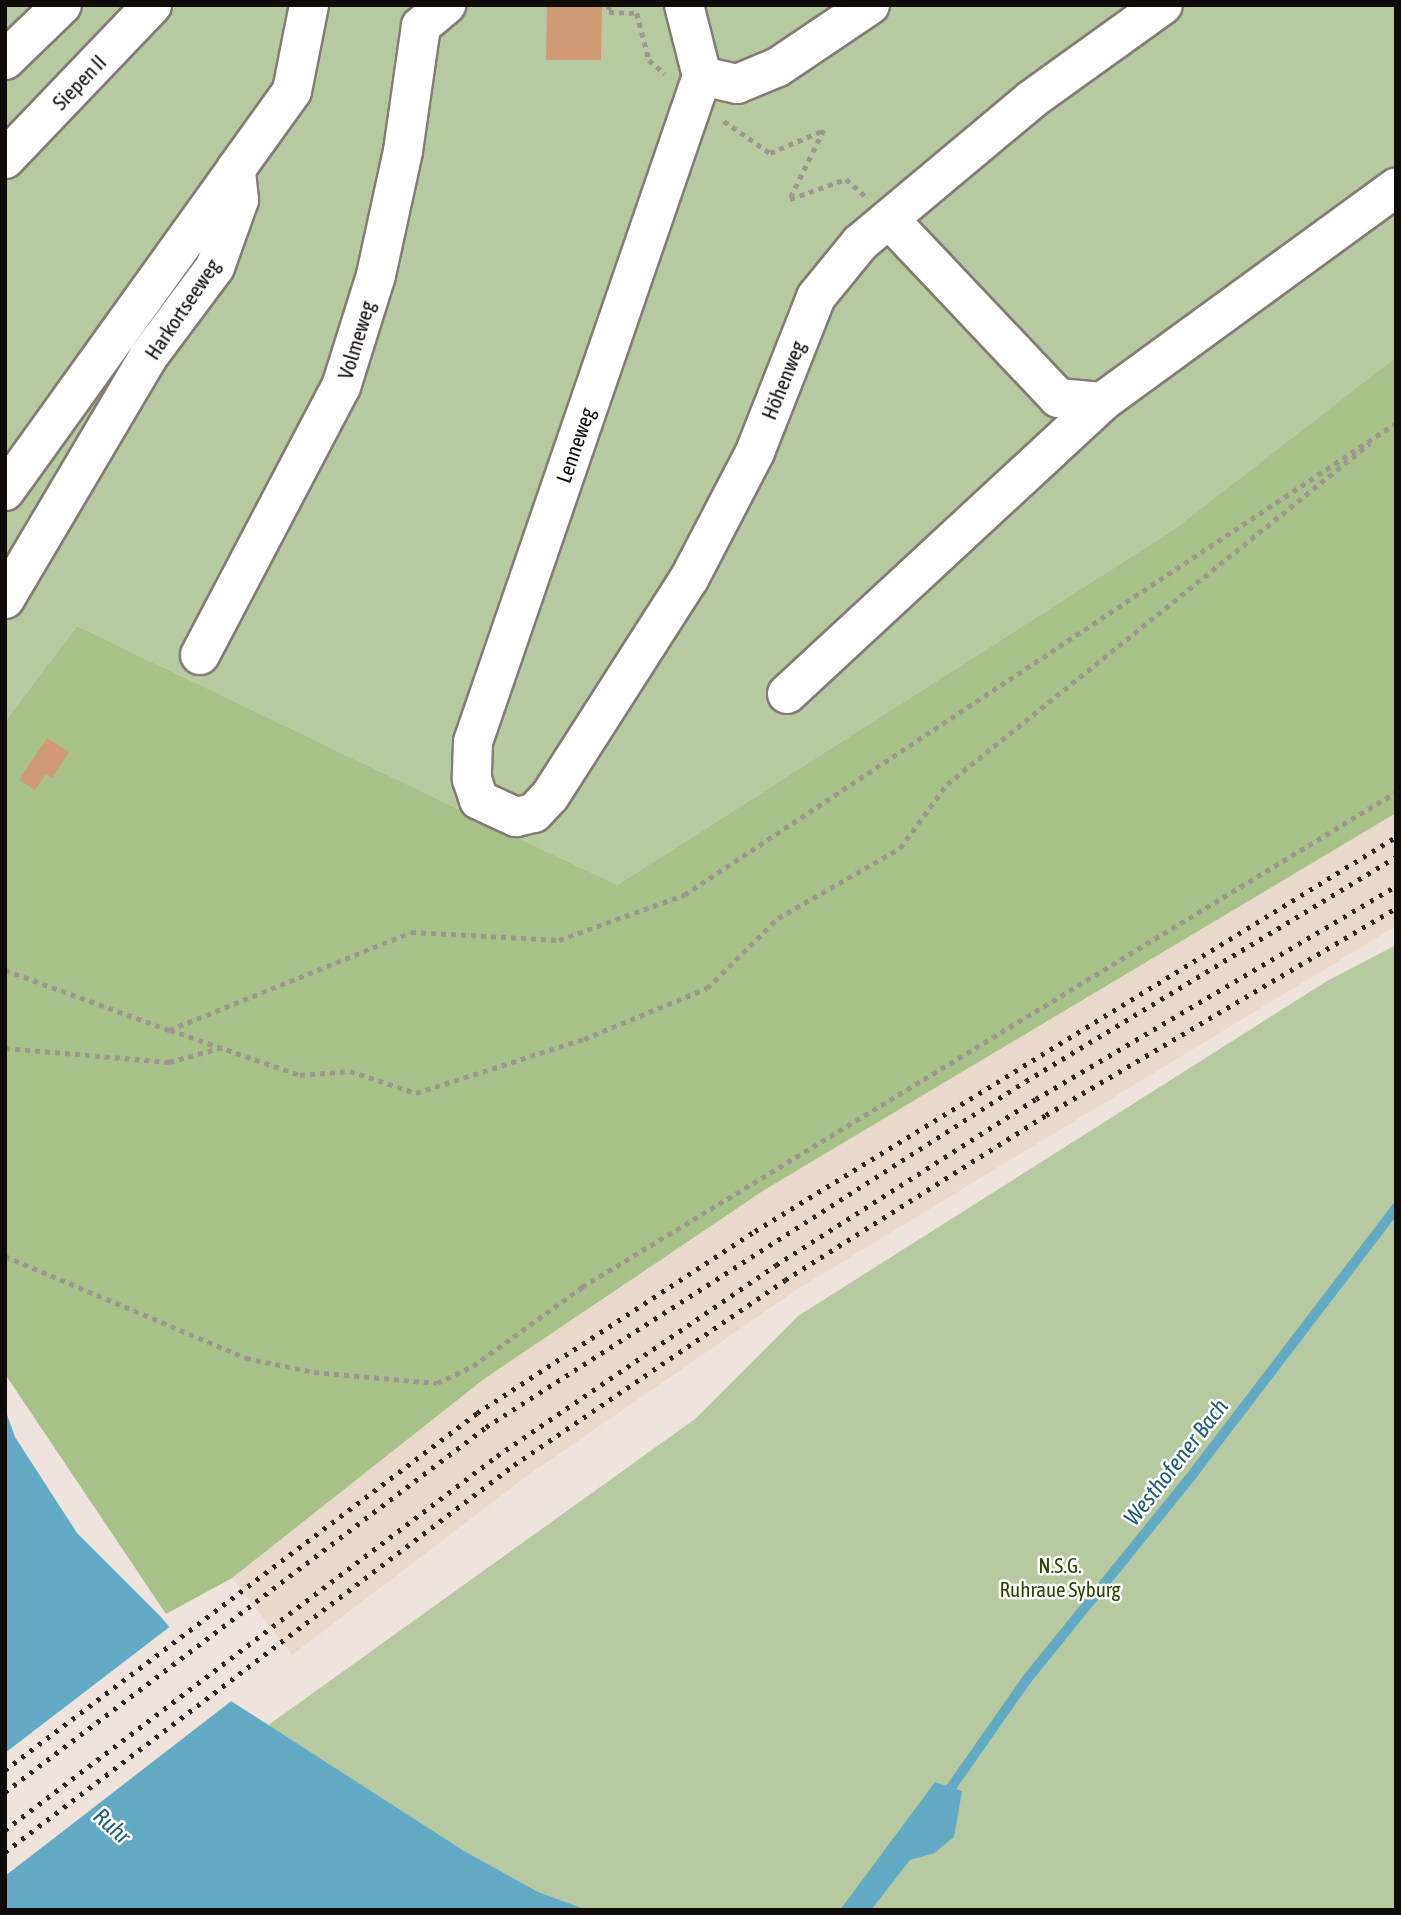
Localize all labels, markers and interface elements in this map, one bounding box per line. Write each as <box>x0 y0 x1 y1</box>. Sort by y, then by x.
street label: Siepen II <box>47 49 111 115</box>
street label: Harkortseeweg <box>139 254 225 364</box>
street label: Volmeweg <box>332 298 380 382</box>
street label: Höhenweg <box>756 337 810 423</box>
street label: Lenneweg <box>550 404 600 486</box>
water label: Westhofener Bach <box>1118 1393 1234 1531</box>
park label: N.S.G. Ruhraue Syburg <box>1000 1552 1120 1602</box>
water label: Ruhr <box>88 1802 136 1850</box>

